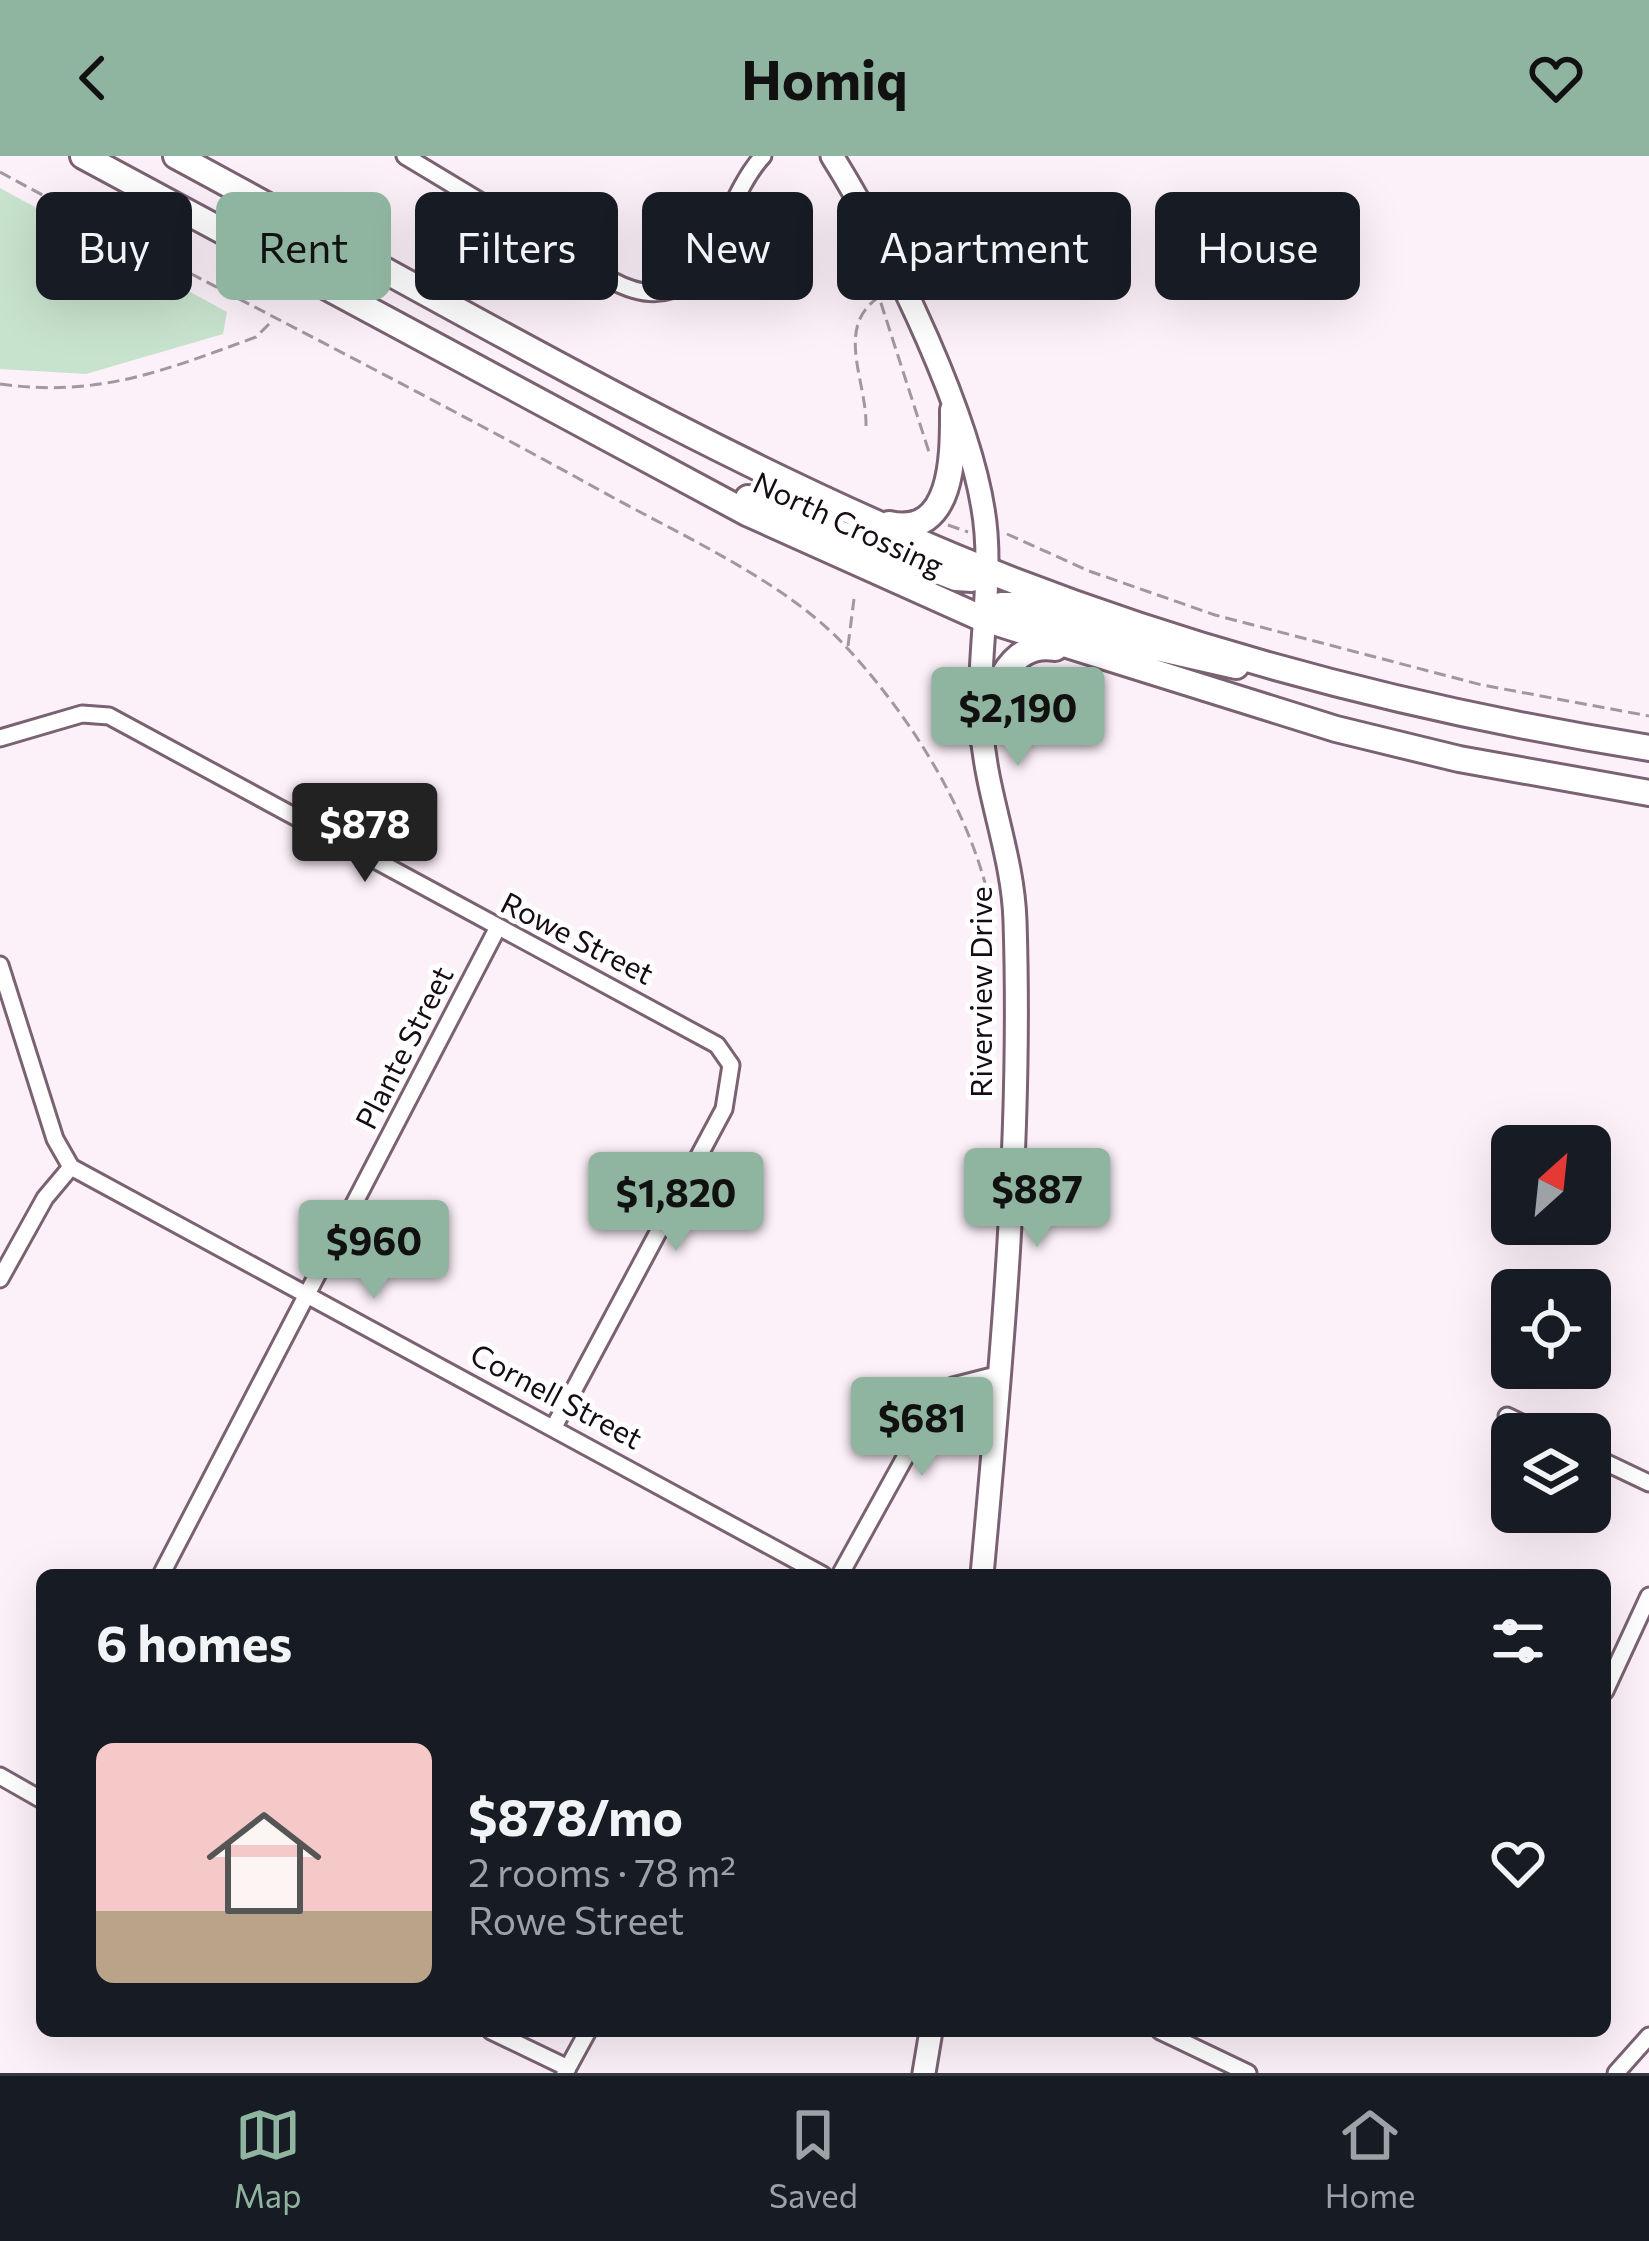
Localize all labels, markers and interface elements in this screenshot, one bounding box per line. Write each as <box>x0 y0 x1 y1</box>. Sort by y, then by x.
icon: back <box>60 45 126 111</box>
text: Homiq <box>741 45 908 111</box>
icon: heart <box>1523 45 1589 111</box>
chip: Buy <box>36 192 192 300</box>
chip: Rent <box>216 192 391 300</box>
chip: Filters <box>415 192 618 300</box>
chip: New <box>642 192 813 300</box>
chip: Apartment <box>837 192 1131 300</box>
chip: House <box>1155 192 1360 300</box>
street label: North Crossing <box>748 462 950 583</box>
pin: $2,190 <box>920 667 1116 769</box>
text: $2,190 <box>958 682 1078 730</box>
pin: $878 <box>294 783 436 885</box>
text: $878 <box>319 798 411 846</box>
street label: Rowe Street <box>496 883 661 991</box>
street label: Riverview Drive <box>961 886 998 1098</box>
street label: Plante Street <box>346 959 460 1134</box>
north arrow <box>1491 1125 1611 1245</box>
map controls <box>1491 1125 1611 1533</box>
pin: $887 <box>966 1148 1108 1250</box>
pin: $1,820 <box>578 1152 774 1254</box>
text: $887 <box>991 1163 1083 1211</box>
text: $1,820 <box>615 1167 737 1215</box>
pin: $960 <box>303 1200 445 1302</box>
text: $960 <box>326 1215 422 1263</box>
button: locate <box>1491 1269 1611 1389</box>
street label: Cornell Street <box>465 1334 649 1456</box>
pin: $681 <box>851 1377 993 1479</box>
text: $681 <box>878 1392 966 1440</box>
button: layers <box>1491 1413 1611 1533</box>
icon: filters <box>1485 1608 1551 1674</box>
text: 6 homes <box>96 1610 292 1673</box>
text: $878/mo <box>468 1784 683 1847</box>
icon: home <box>192 1791 336 1935</box>
icon: heart <box>1485 1830 1551 1896</box>
text: 2 rooms · 78 m² <box>468 1847 736 1895</box>
text: Rowe Street <box>468 1895 684 1943</box>
tab: Map <box>234 2102 302 2215</box>
tab: Saved <box>769 2102 858 2215</box>
tab: Home <box>1325 2102 1415 2215</box>

